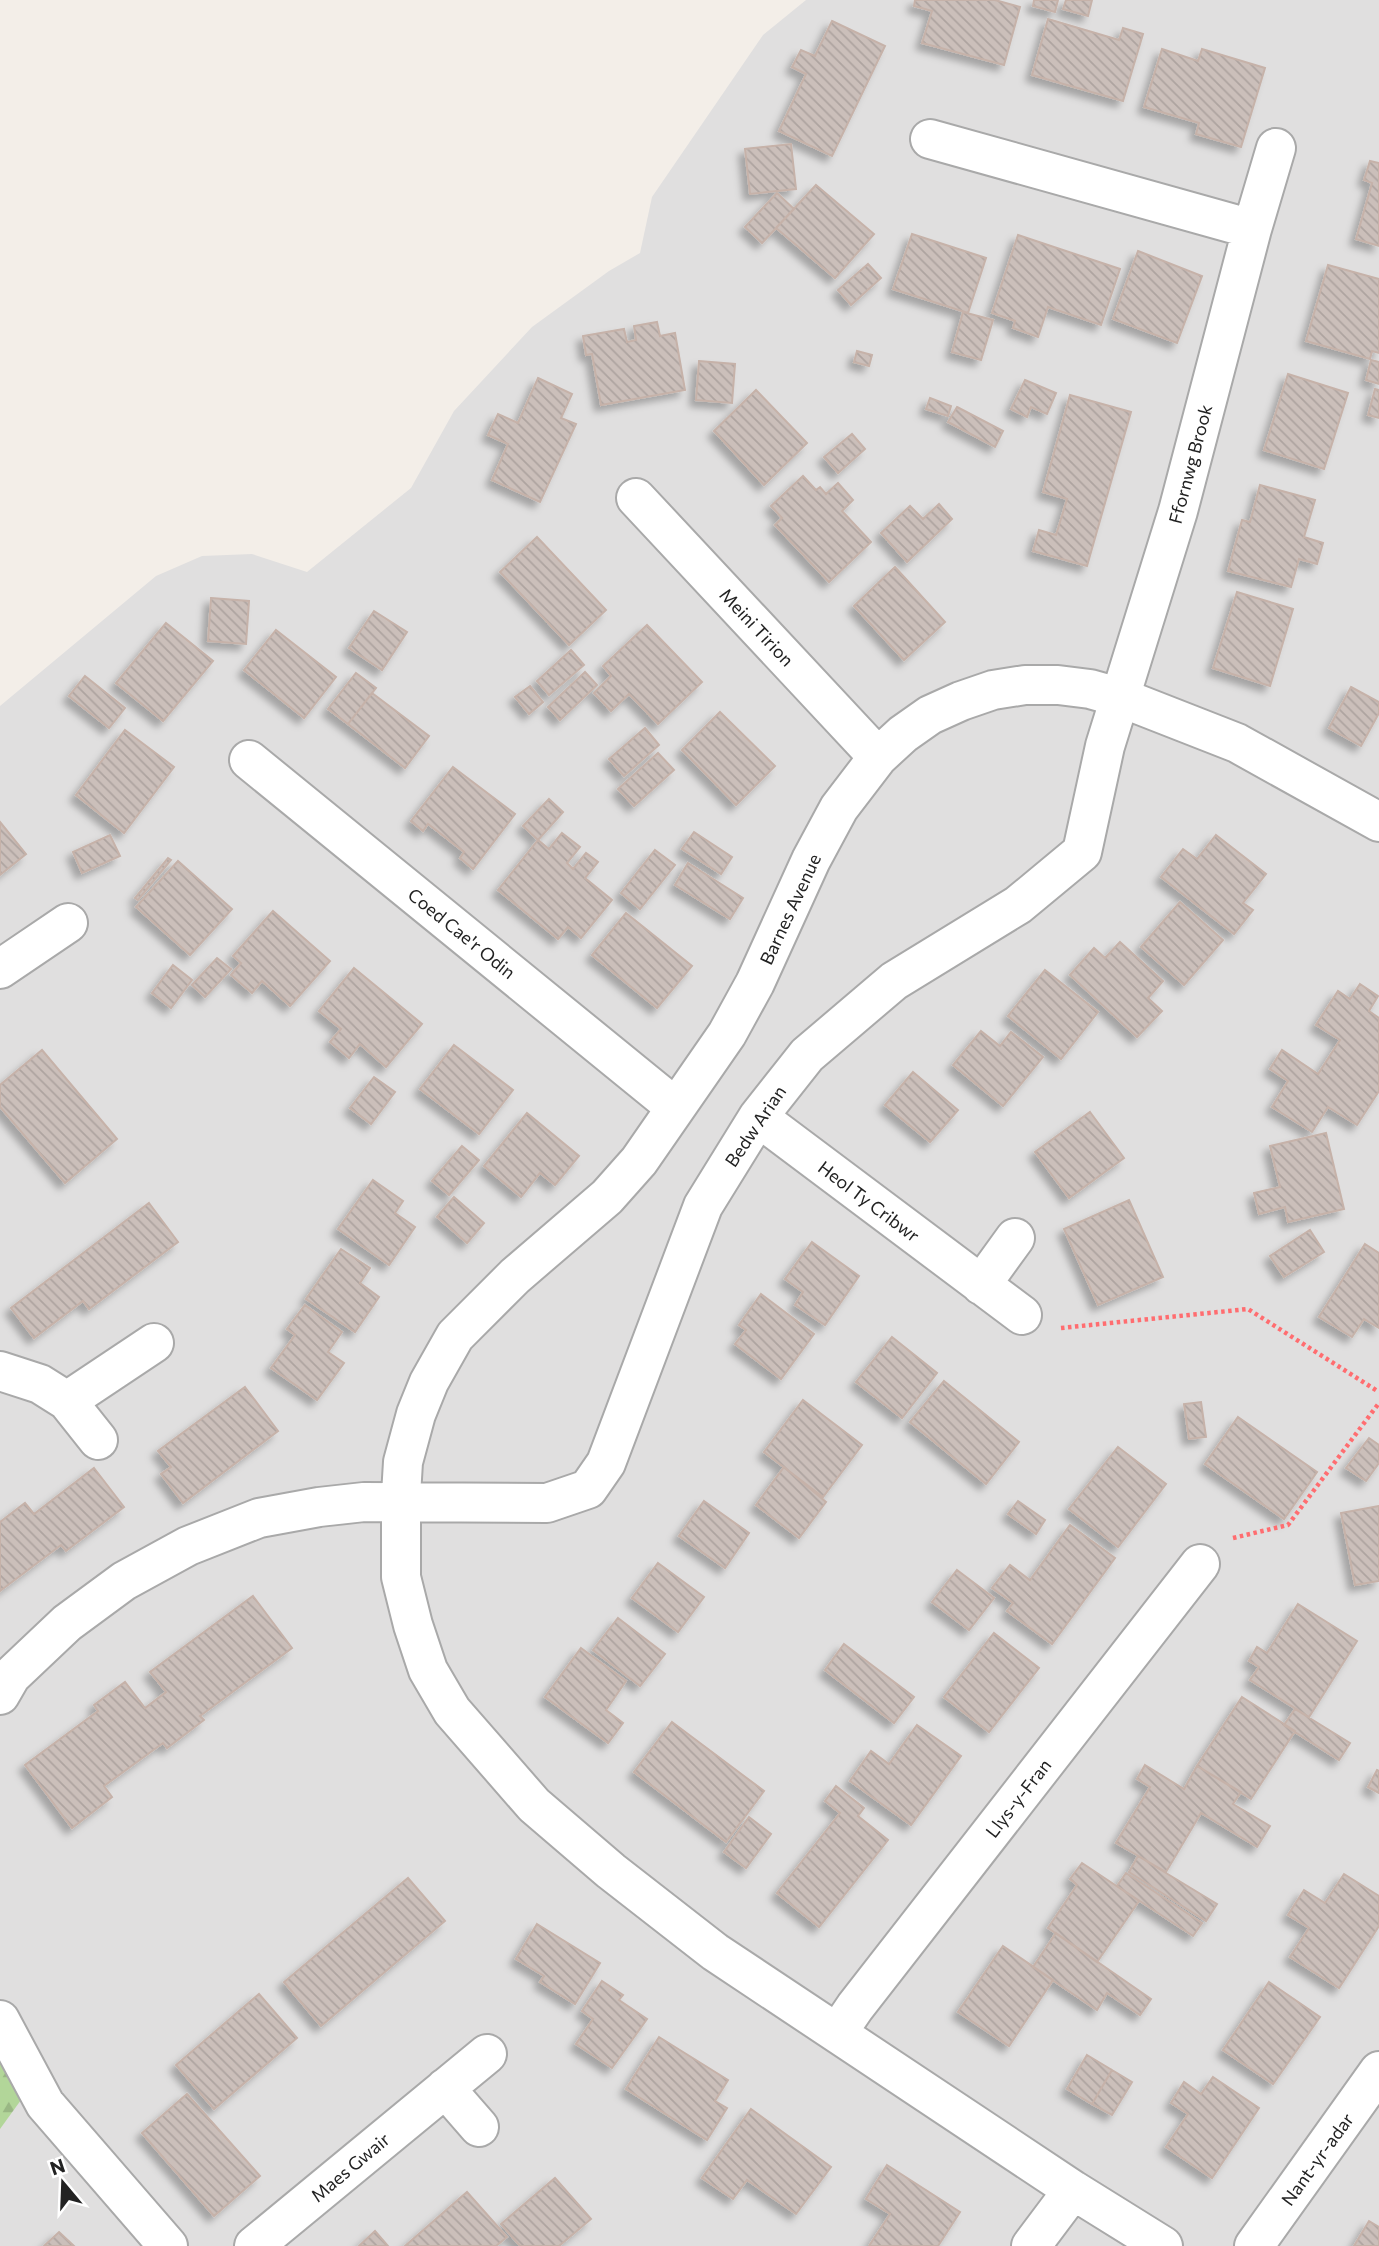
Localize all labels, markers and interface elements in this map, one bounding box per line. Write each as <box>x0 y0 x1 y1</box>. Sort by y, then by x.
street label: Ffornwg Brook <box>1164 402 1217 526</box>
street label: Meini Tirion <box>715 583 799 671</box>
street label: Barnes Avenue <box>755 850 825 968</box>
street label: Coed Cae'r Odin <box>404 883 520 983</box>
street label: Bedw Arian <box>720 1081 790 1171</box>
street label: Heol Ty Cribwr <box>814 1156 924 1246</box>
street label: Llys-y-Fran <box>981 1754 1055 1842</box>
street label: Nant-yr-adar <box>1276 2109 1358 2209</box>
street label: Maes Gwair <box>306 2128 394 2206</box>
north arrow <box>28 2148 98 2218</box>
text: N <box>47 2153 68 2180</box>

